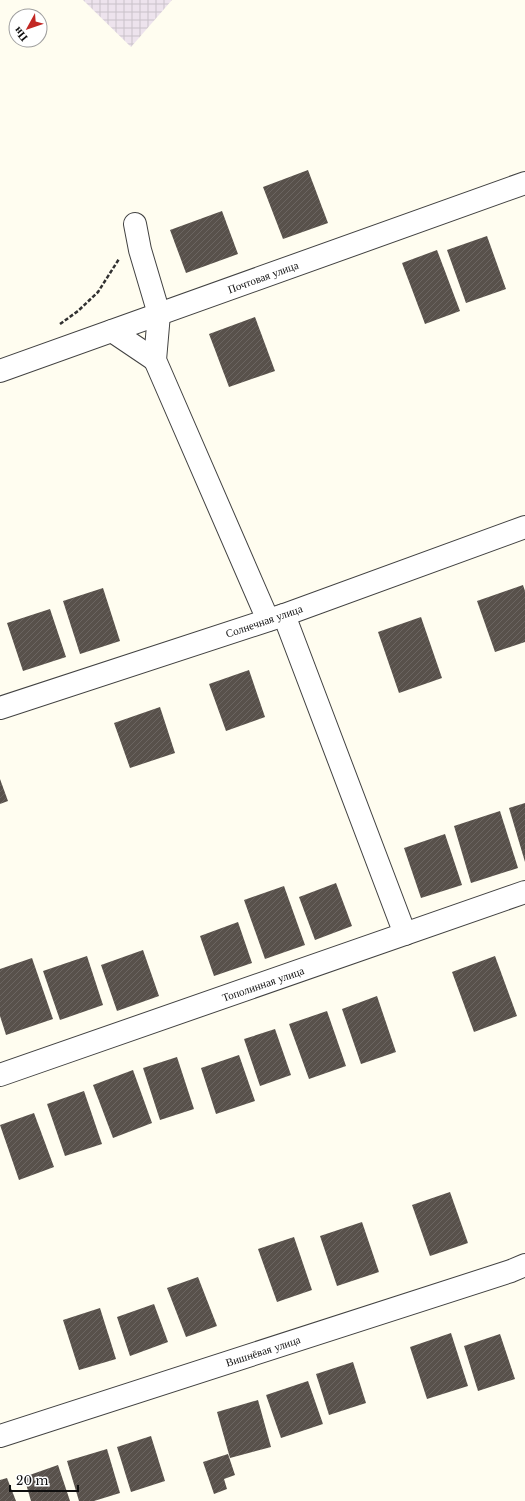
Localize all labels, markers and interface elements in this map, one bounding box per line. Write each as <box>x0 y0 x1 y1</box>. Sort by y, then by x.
north arrow <box>8 8 48 48</box>
text: Пн <box>10 24 30 45</box>
street label: Почтовая улица <box>226 258 300 296</box>
street label: Солнечная улица <box>224 601 304 641</box>
street label: Тополинная улица <box>220 963 306 1005</box>
street label: Вишнёвая улица <box>224 1332 302 1370</box>
scale bar <box>10 1467 78 1493</box>
text: 20 m <box>16 1473 48 1488</box>

